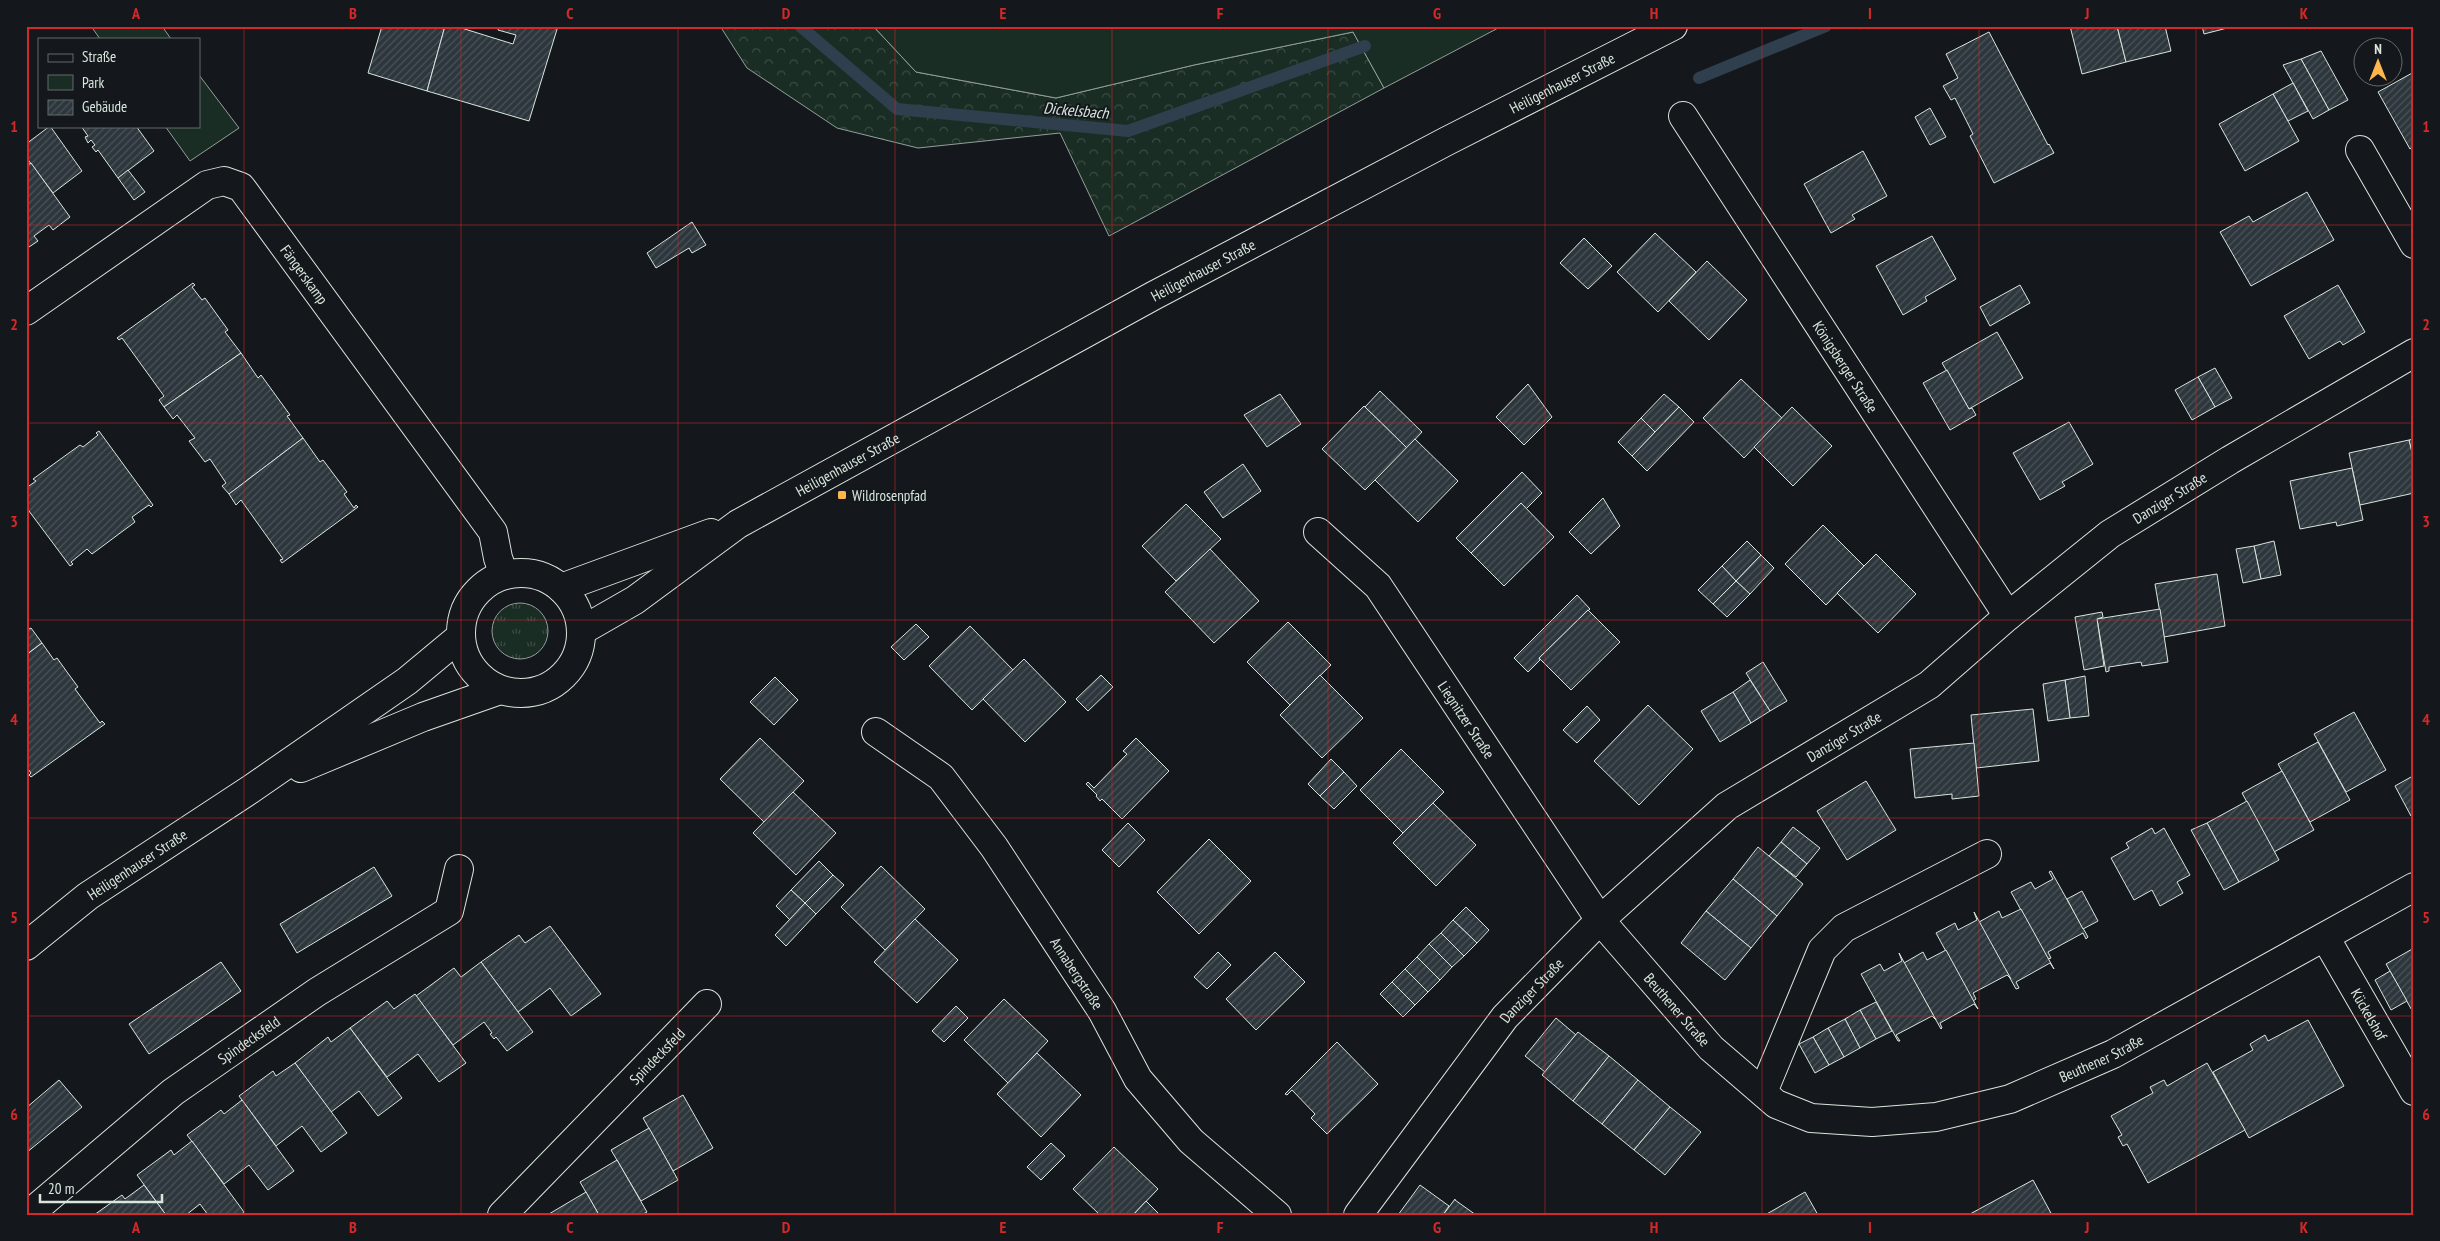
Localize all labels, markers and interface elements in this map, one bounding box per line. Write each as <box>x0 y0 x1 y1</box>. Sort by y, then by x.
text: A <box>131 3 141 23</box>
text: B <box>349 3 357 23</box>
text: C <box>566 3 574 23</box>
text: D <box>782 3 791 23</box>
text: E <box>1000 3 1007 23</box>
text: F <box>1217 3 1224 23</box>
text: G <box>1433 3 1441 23</box>
text: H <box>1650 3 1658 23</box>
text: I <box>1868 3 1872 23</box>
text: J <box>2084 3 2089 23</box>
text: K <box>2300 3 2309 23</box>
legend <box>38 38 200 128</box>
north arrow <box>2352 38 2402 88</box>
text: N <box>2374 40 2382 58</box>
text: Straße <box>82 47 116 66</box>
street label: Heiligenhauser Straße <box>1506 48 1618 117</box>
text: Park <box>82 73 104 92</box>
text: Gebäude <box>82 97 127 116</box>
water label: Dickelsbach <box>1043 97 1110 123</box>
text: 1 <box>10 116 18 136</box>
text: 1 <box>2422 116 2430 136</box>
street label: Heiligenhauser Straße <box>1147 234 1258 305</box>
street label: Fängerskamp <box>277 241 333 308</box>
text: 2 <box>10 314 18 334</box>
text: 2 <box>2422 314 2430 334</box>
street label: Königsberger Straße <box>1809 317 1883 416</box>
street label: Heiligenhauser Straße <box>792 428 903 500</box>
street label: Danziger Straße <box>2129 467 2210 527</box>
place label: Wildrosenpfad <box>852 486 927 505</box>
marker: Wildrosenpfad <box>836 489 848 501</box>
text: 3 <box>10 511 18 531</box>
text: 3 <box>2422 511 2430 531</box>
street label: Liegnitzer Straße <box>1434 677 1499 762</box>
street label: Danziger Straße <box>1803 707 1884 766</box>
text: 4 <box>10 709 18 729</box>
text: 4 <box>2422 709 2430 729</box>
street label: Heiligenhauser Straße <box>83 824 190 904</box>
text: 5 <box>10 907 18 927</box>
text: 5 <box>2422 907 2430 927</box>
street label: Annabergstraße <box>1046 934 1108 1013</box>
street label: Danziger Straße <box>1495 954 1567 1026</box>
street label: Beuthener Straße <box>1640 969 1714 1050</box>
street label: Kückelshof <box>2347 985 2392 1044</box>
street label: Spindecksfeld <box>214 1011 283 1068</box>
street label: Spindecksfeld <box>625 1023 688 1088</box>
street label: Beuthener Straße <box>2056 1030 2146 1086</box>
text: 6 <box>10 1104 18 1124</box>
text: 6 <box>2422 1104 2430 1124</box>
scale bar <box>40 1171 162 1203</box>
text: 20 m <box>48 1179 74 1198</box>
text: A <box>131 1217 141 1237</box>
text: B <box>349 1217 357 1237</box>
text: C <box>566 1217 574 1237</box>
text: D <box>782 1217 791 1237</box>
text: E <box>1000 1217 1007 1237</box>
text: F <box>1217 1217 1224 1237</box>
text: G <box>1433 1217 1441 1237</box>
text: H <box>1650 1217 1658 1237</box>
text: I <box>1868 1217 1872 1237</box>
text: J <box>2084 1217 2089 1237</box>
text: K <box>2300 1217 2309 1237</box>

